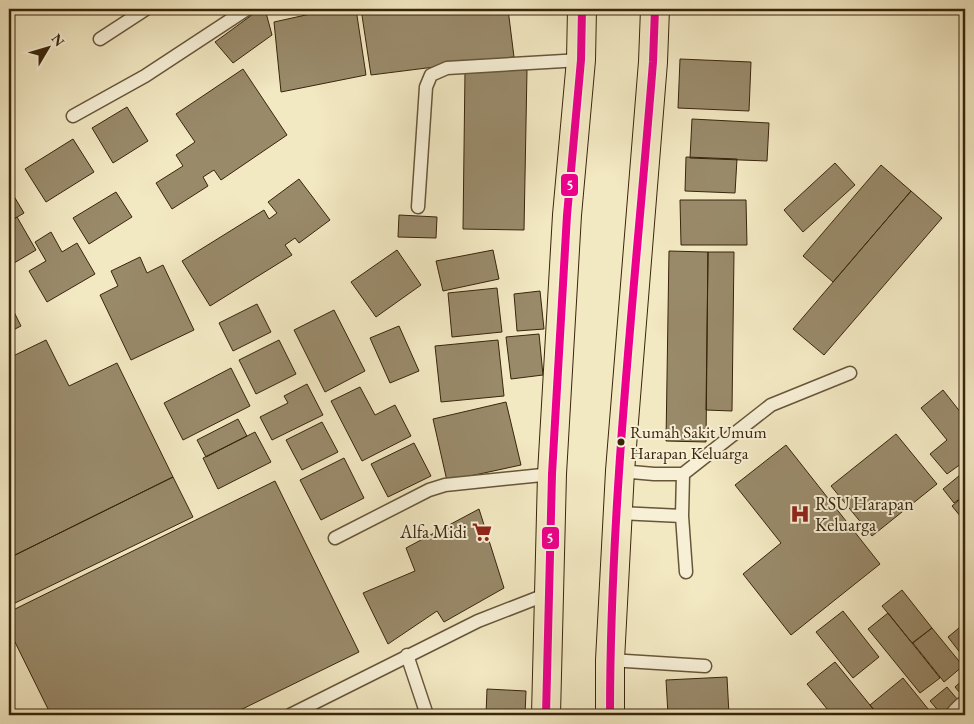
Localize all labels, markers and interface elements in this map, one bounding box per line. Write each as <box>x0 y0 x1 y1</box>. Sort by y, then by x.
north arrow <box>22 22 72 72</box>
text: N <box>48 30 69 51</box>
line badge: 5 <box>560 173 579 197</box>
text: 5 <box>566 176 574 194</box>
place label: Rumah Sakit Umum Harapan Keluarga <box>630 421 767 464</box>
marker: Rumah Sakit Umum Harapan Keluarga <box>616 437 626 447</box>
place label: RSU Harapan Keluarga <box>815 492 914 536</box>
hospital icon: RSU Harapan Keluarga <box>789 503 811 525</box>
place label: Alfa Midi <box>399 520 468 543</box>
supermarket icon: Alfa Midi <box>471 521 493 543</box>
line badge: 5 <box>541 526 560 550</box>
text: 5 <box>546 529 554 547</box>

